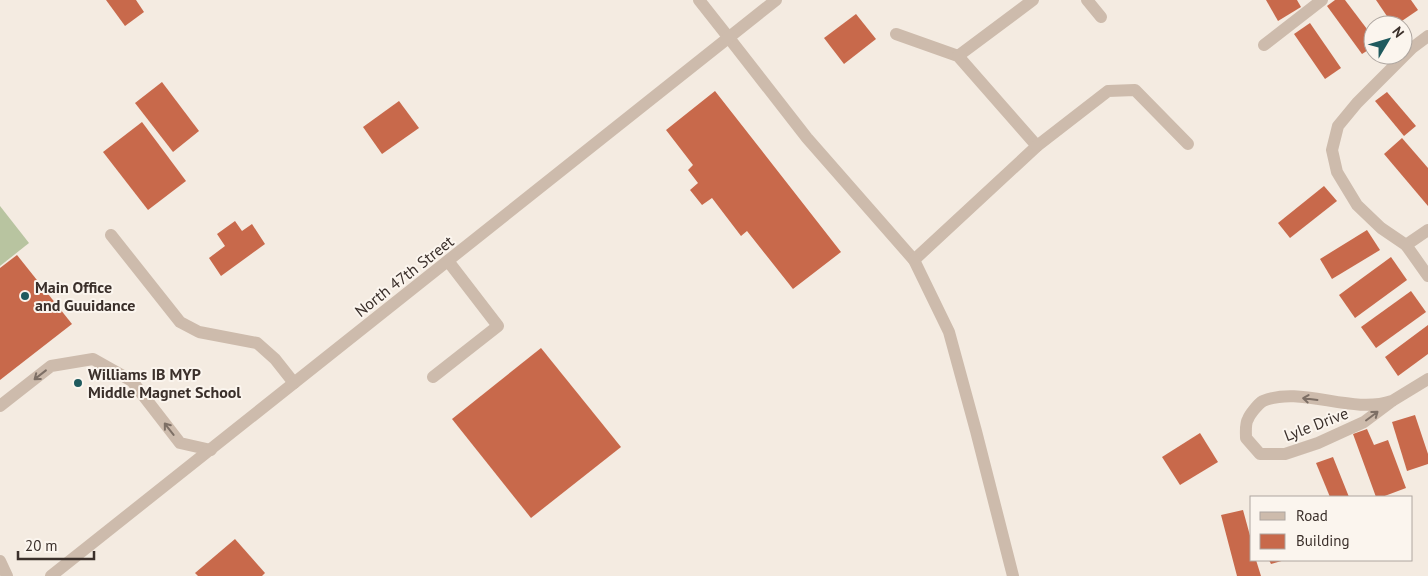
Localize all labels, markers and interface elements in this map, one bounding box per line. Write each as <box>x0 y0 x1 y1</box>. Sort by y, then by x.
north arrow <box>1363 15 1413 65</box>
text: N <box>1388 23 1408 41</box>
street label: North 47th Street <box>351 231 458 321</box>
place label: Main Office and Guuidance <box>35 277 135 315</box>
marker: Main Office and Guuidance <box>19 290 31 302</box>
place label: Williams IB MYP Middle Magnet School <box>88 364 241 402</box>
one-way arrow <box>33 370 47 380</box>
marker: Williams IB MYP Middle Magnet School <box>72 377 84 389</box>
one-way arrow <box>1302 394 1318 404</box>
street label: Lyle Drive <box>1281 403 1351 445</box>
one-way arrow <box>1365 411 1378 422</box>
one-way arrow <box>164 423 175 436</box>
legend <box>1250 496 1413 561</box>
text: Road <box>1296 506 1328 525</box>
scale bar <box>18 528 94 560</box>
text: Building <box>1296 531 1350 550</box>
text: 20 m <box>25 536 58 555</box>

